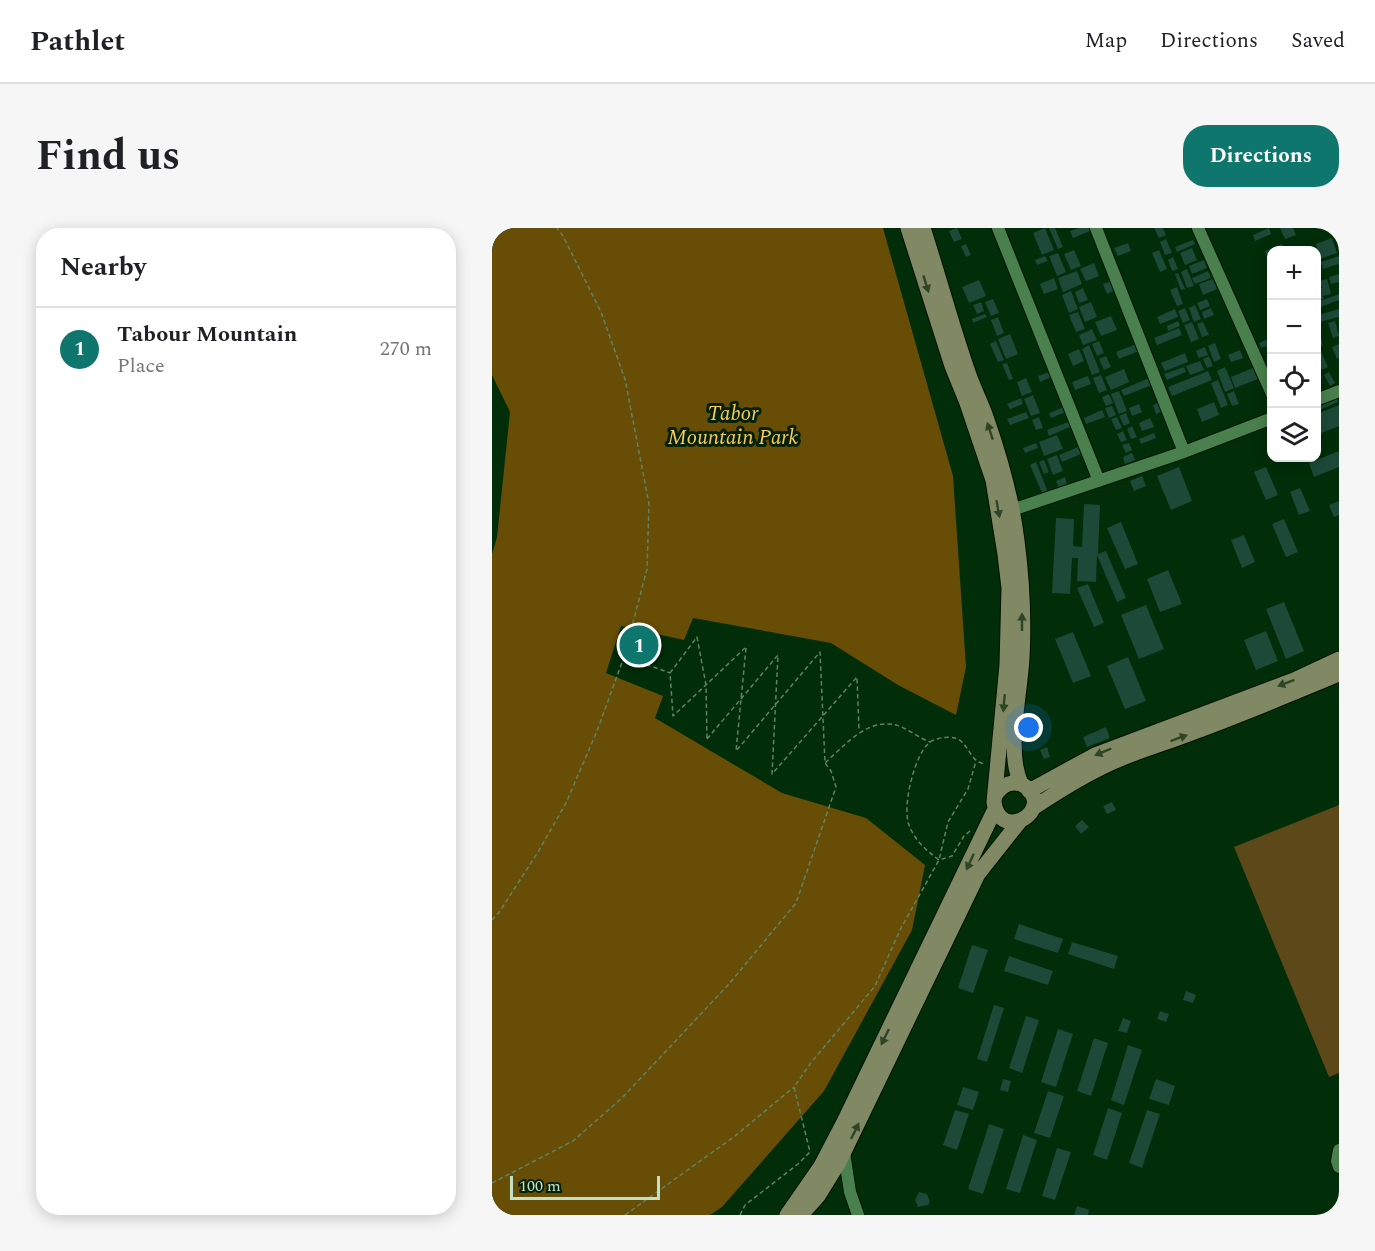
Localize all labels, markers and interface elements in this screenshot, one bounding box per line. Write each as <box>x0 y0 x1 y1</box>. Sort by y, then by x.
text: Pathlet <box>30 20 125 63</box>
text: Map <box>1085 25 1127 57</box>
text: Directions <box>1160 25 1258 57</box>
text: Saved <box>1291 25 1345 57</box>
text: Find us <box>36 125 180 188</box>
button: Directions <box>1183 125 1339 187</box>
map controls <box>1267 246 1321 462</box>
button: + <box>1267 246 1321 300</box>
text: Nearby <box>60 247 146 287</box>
one-way arrow <box>922 275 931 293</box>
button: − <box>1267 300 1321 354</box>
text: Tabour Mountain <box>117 318 297 351</box>
text: 1 <box>74 334 85 364</box>
text: 270 m <box>380 334 432 364</box>
text: Place <box>117 351 165 381</box>
button: locate <box>1267 354 1321 408</box>
park label: Tabor Mountain Park <box>668 398 799 454</box>
button: layers <box>1267 408 1321 462</box>
one-way arrow <box>985 422 994 440</box>
one-way arrow <box>994 500 1003 519</box>
one-way arrow <box>1017 613 1027 632</box>
pin: 1 <box>620 622 658 668</box>
one-way arrow <box>1276 678 1294 688</box>
one-way arrow <box>999 694 1009 713</box>
your location <box>1014 713 1043 742</box>
one-way arrow <box>1171 733 1189 743</box>
one-way arrow <box>1094 748 1112 757</box>
one-way arrow <box>965 853 974 870</box>
one-way arrow <box>881 1029 890 1046</box>
one-way arrow <box>850 1122 859 1139</box>
scale bar <box>510 1173 660 1200</box>
text: 100 m <box>519 1174 561 1198</box>

